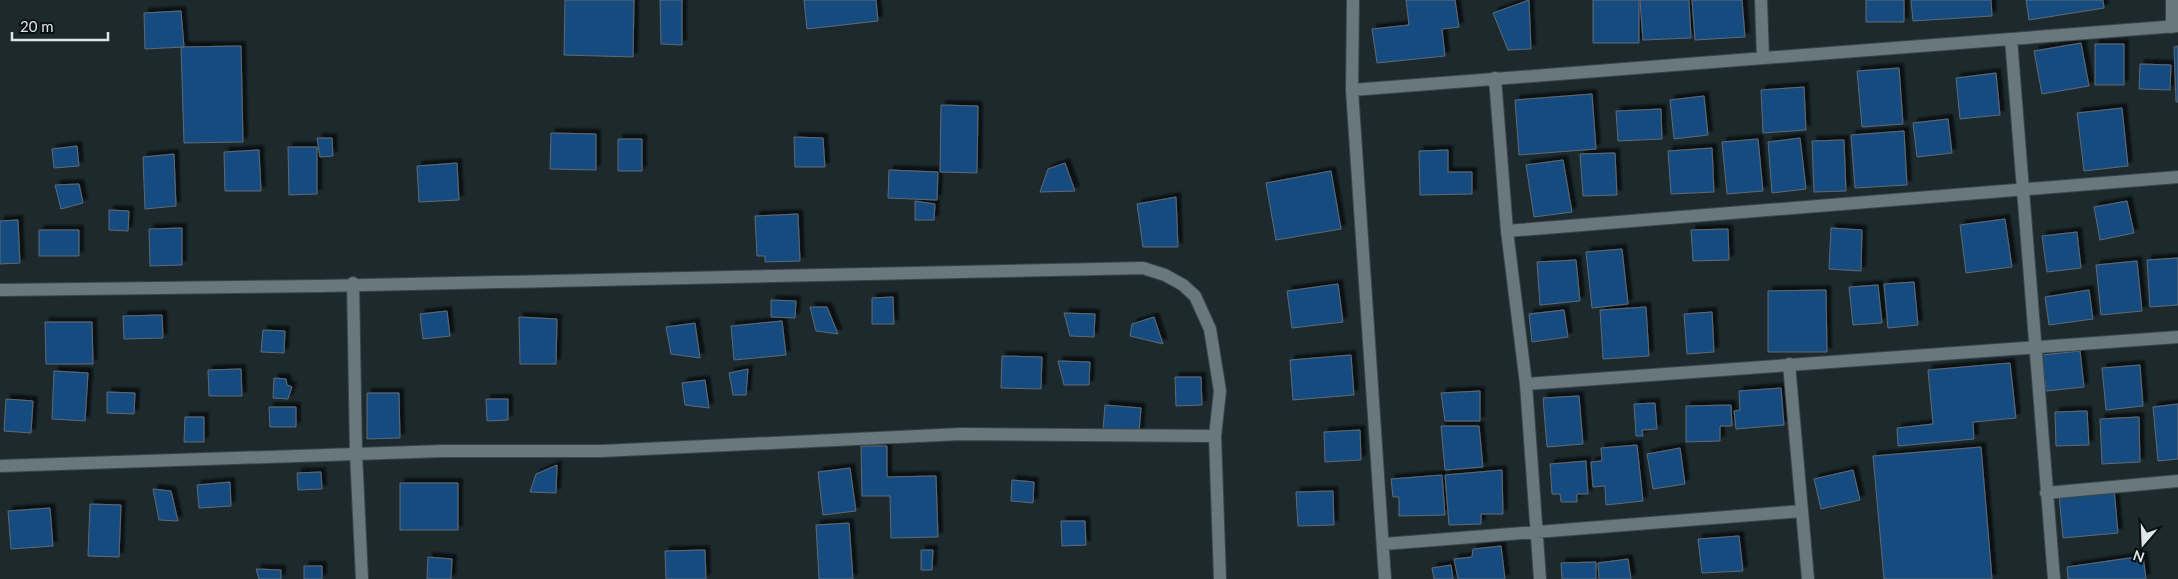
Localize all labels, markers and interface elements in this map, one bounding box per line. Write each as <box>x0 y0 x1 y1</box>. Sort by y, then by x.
scale bar <box>12 10 109 42</box>
text: 20 m <box>20 17 54 35</box>
north arrow <box>2118 519 2168 569</box>
text: N <box>2131 547 2146 567</box>

